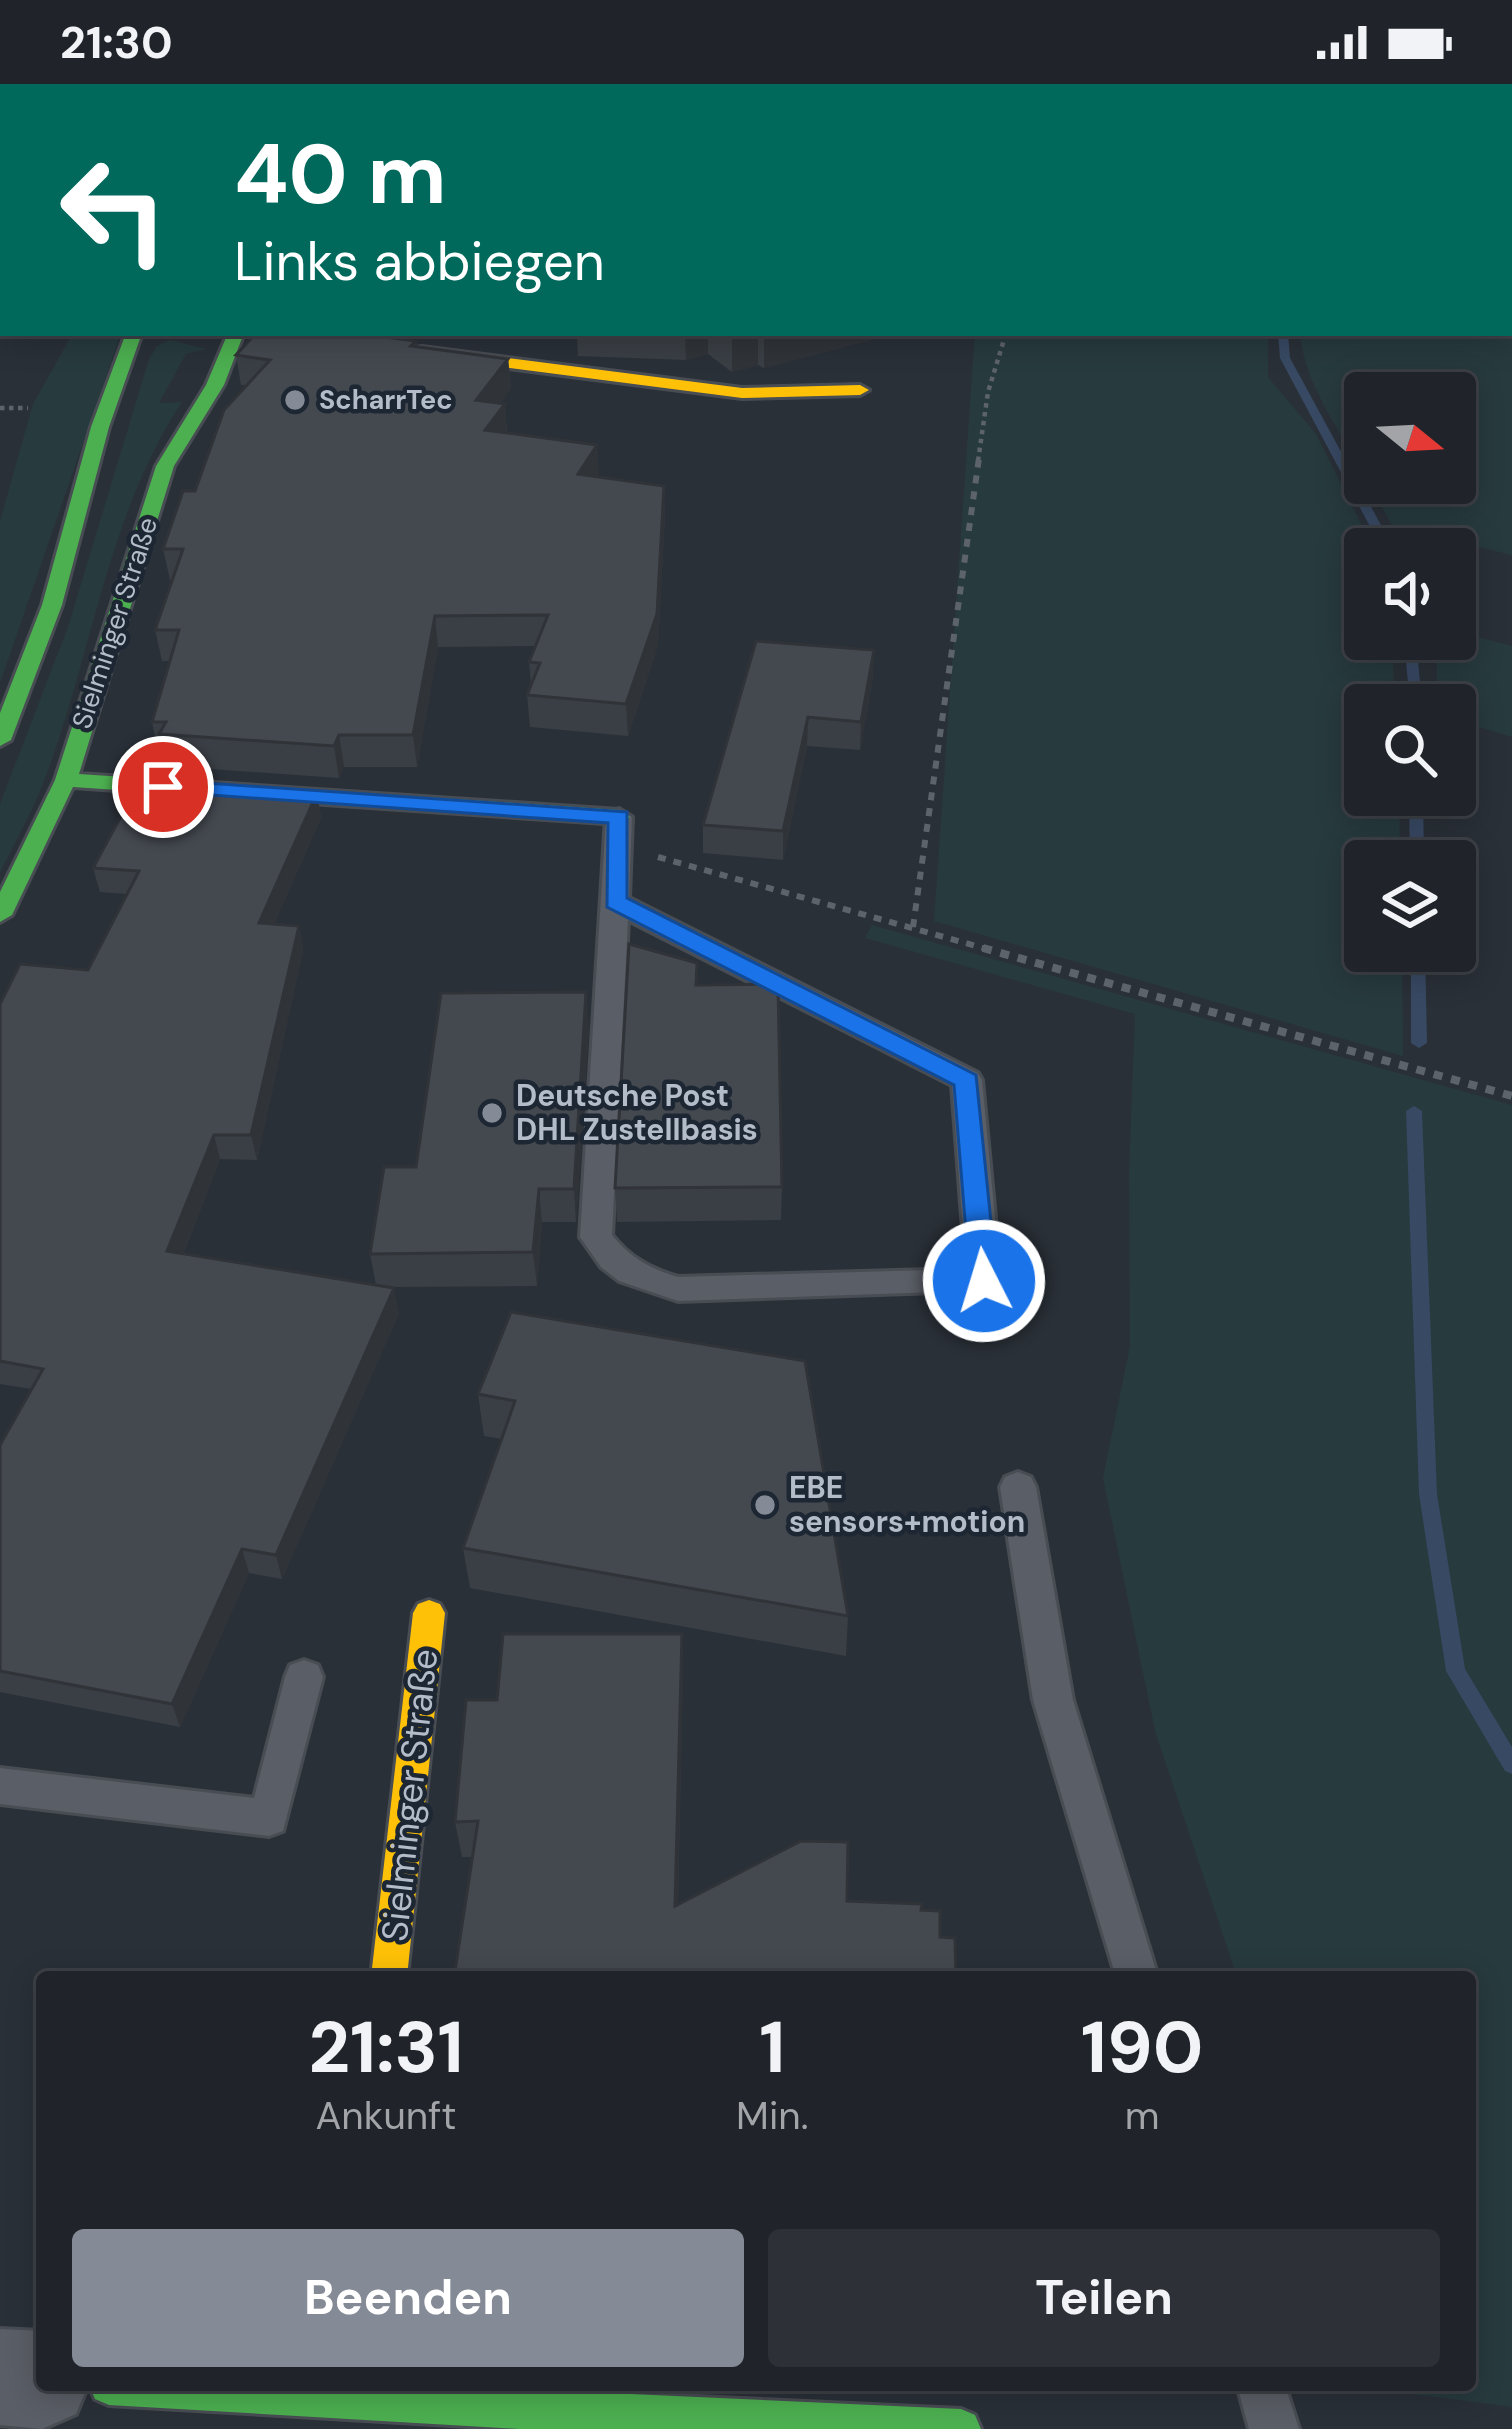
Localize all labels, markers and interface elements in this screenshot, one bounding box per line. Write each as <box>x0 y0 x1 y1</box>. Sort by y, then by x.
text: 21:30 <box>60 13 173 72</box>
text: 40 m <box>234 120 447 229</box>
icon: left <box>36 132 192 288</box>
text: Links abbiegen <box>234 226 605 297</box>
north arrow <box>1344 372 1476 504</box>
map controls <box>1344 372 1476 972</box>
place label: ScharrTec <box>319 382 453 417</box>
marker: ScharrTec <box>282 387 308 413</box>
street label: Sielminger Straße <box>64 513 165 733</box>
button: sound <box>1344 528 1476 660</box>
button: search <box>1344 684 1476 816</box>
pin <box>112 736 214 838</box>
icon: arrive <box>130 754 196 820</box>
button: layers <box>1344 840 1476 972</box>
place label: Deutsche Post DHL Zustellbasis <box>516 1076 758 1149</box>
marker: Deutsche Post DHL Zustellbasis <box>479 1100 505 1126</box>
position arrow <box>921 1218 1047 1344</box>
place label: EBE sensors+motion <box>789 1468 1025 1541</box>
marker: EBE sensors+motion <box>752 1492 778 1518</box>
street label: Sielminger Straße <box>371 1647 448 1944</box>
text: 21:31 <box>308 2001 464 2094</box>
text: 1 <box>759 2001 785 2094</box>
text: 190 <box>1081 2001 1203 2094</box>
text: Ankunft <box>315 2090 457 2141</box>
text: Min. <box>736 2090 808 2141</box>
text: m <box>1125 2090 1160 2141</box>
button: Beenden <box>72 2229 744 2367</box>
button: Teilen <box>768 2229 1440 2367</box>

